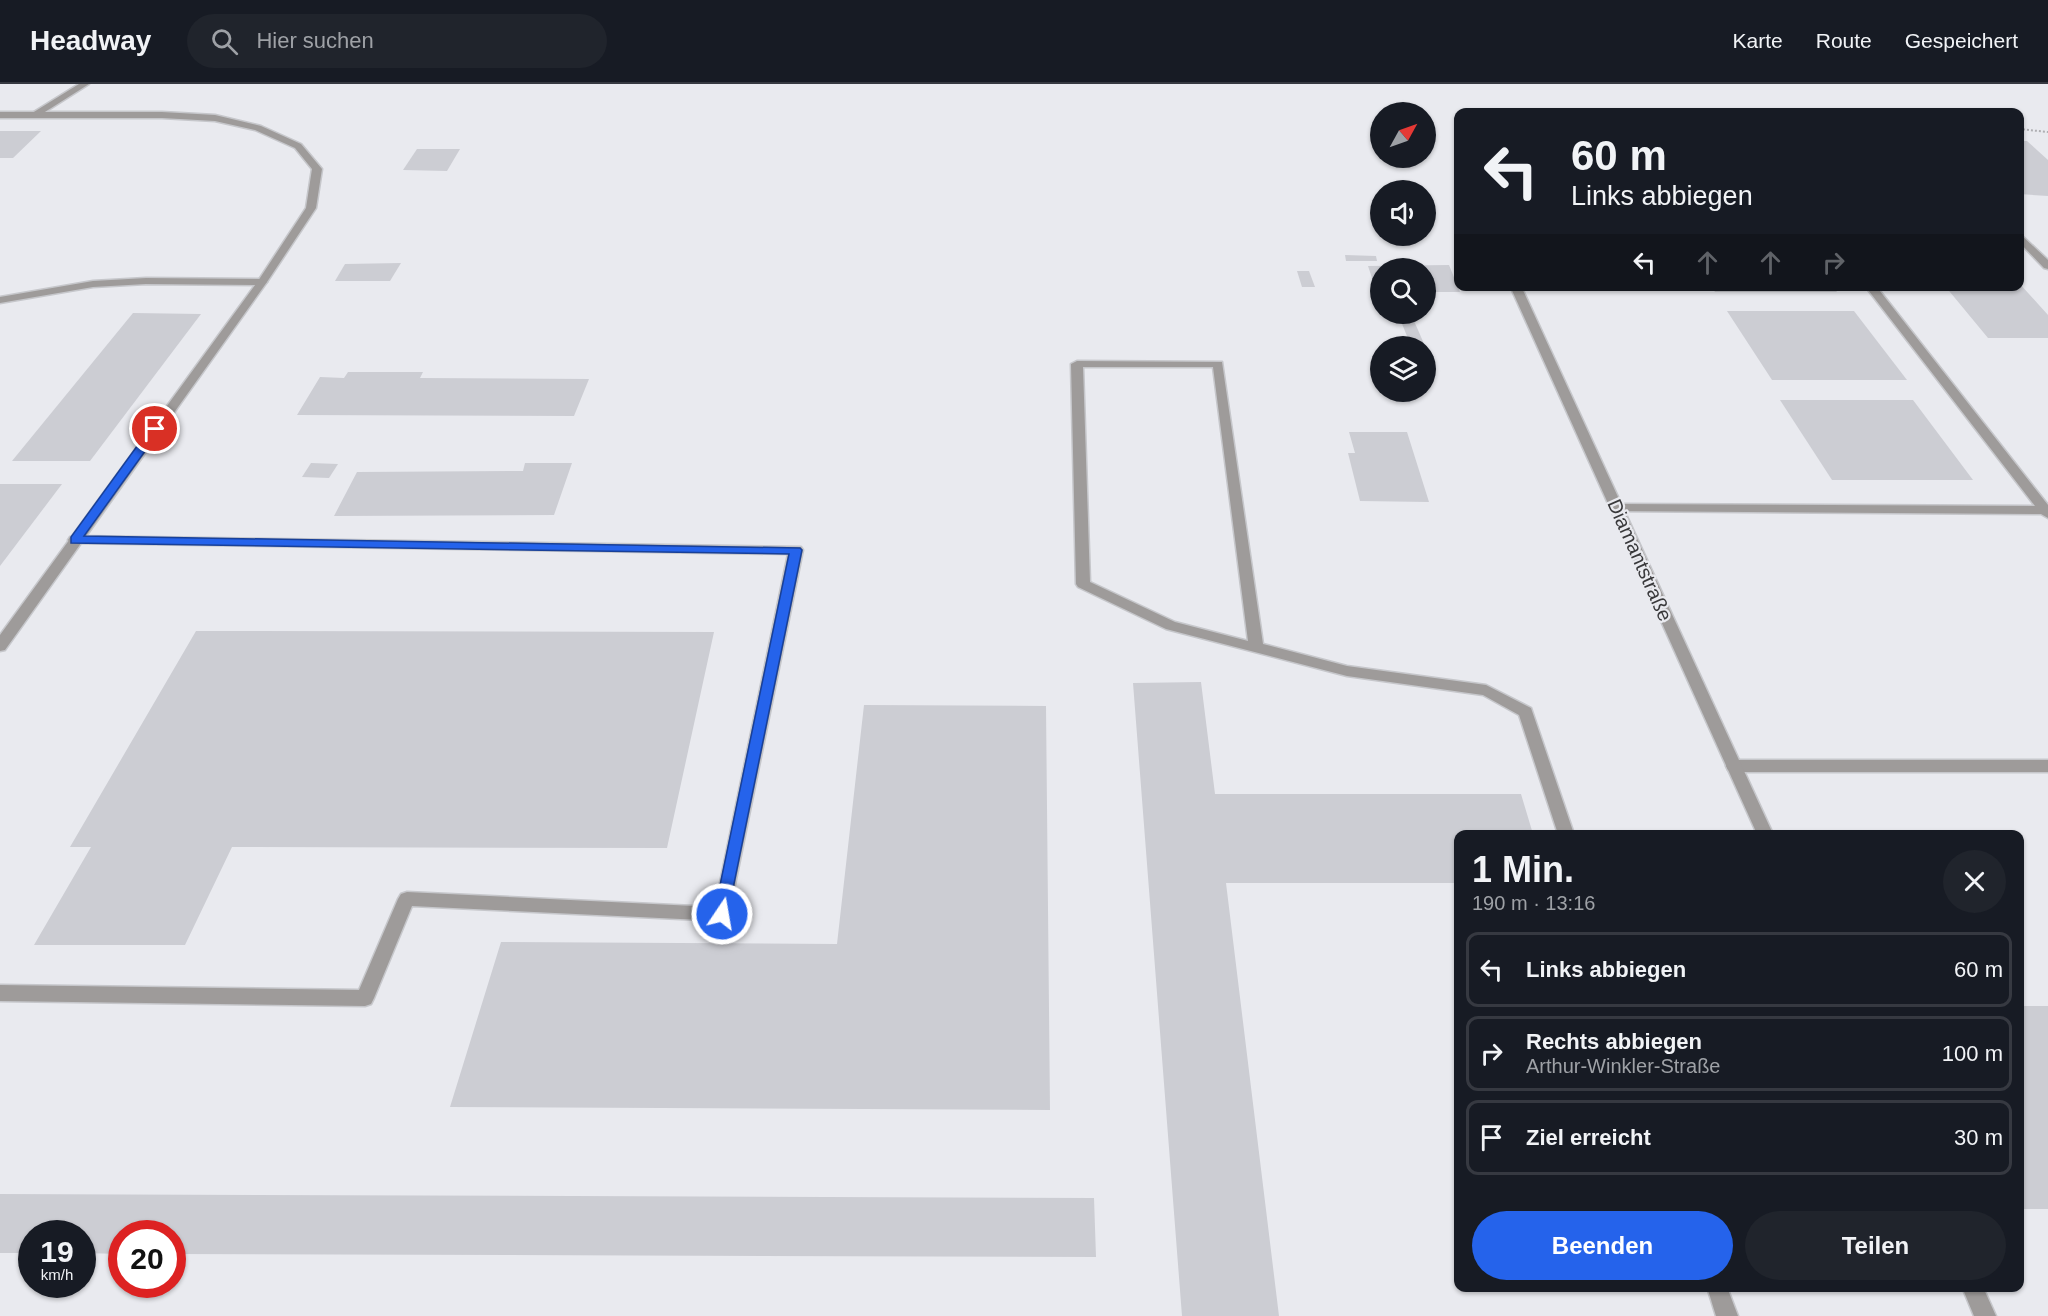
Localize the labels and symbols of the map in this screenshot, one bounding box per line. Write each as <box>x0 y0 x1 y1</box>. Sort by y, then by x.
north arrow <box>1370 102 1436 168</box>
pin <box>129 403 180 454</box>
street label: Diamantstraße <box>1603 496 1677 624</box>
position arrow <box>690 882 754 946</box>
speed limit sign: 20 <box>108 1220 186 1298</box>

